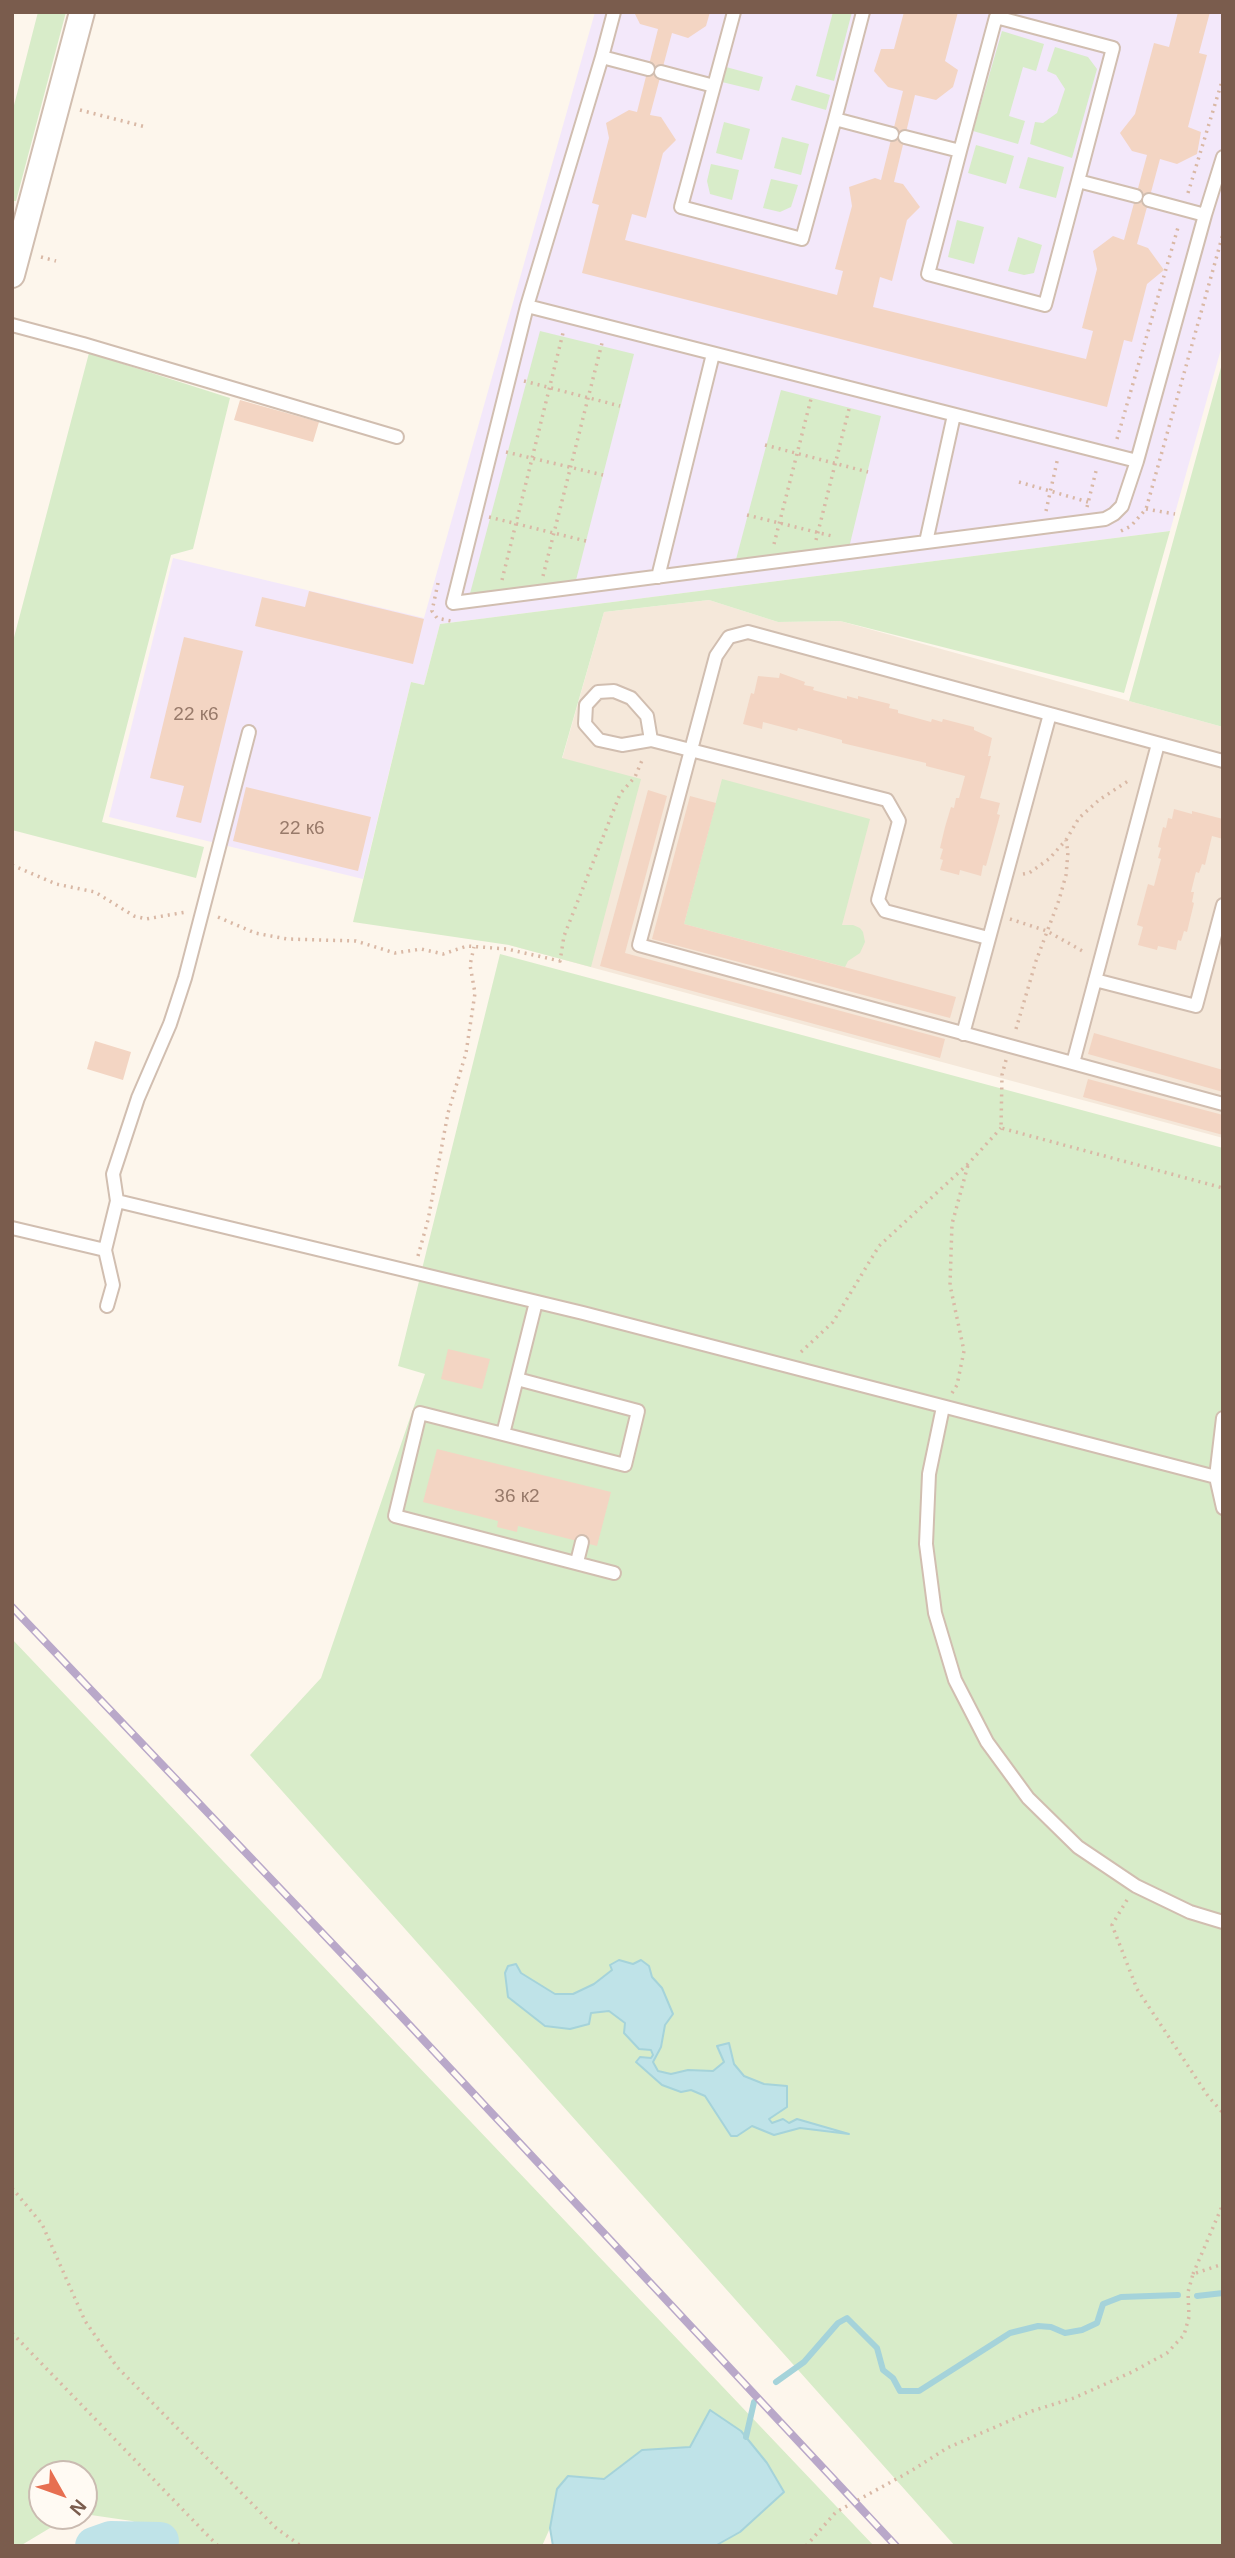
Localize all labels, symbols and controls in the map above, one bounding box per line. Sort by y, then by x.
house number: 22 к6 [173,704,219,726]
house number: 22 к6 [279,818,325,840]
house number: 36 к2 [494,1486,540,1508]
north arrow [28,2460,98,2530]
text: N [65,2496,90,2520]

